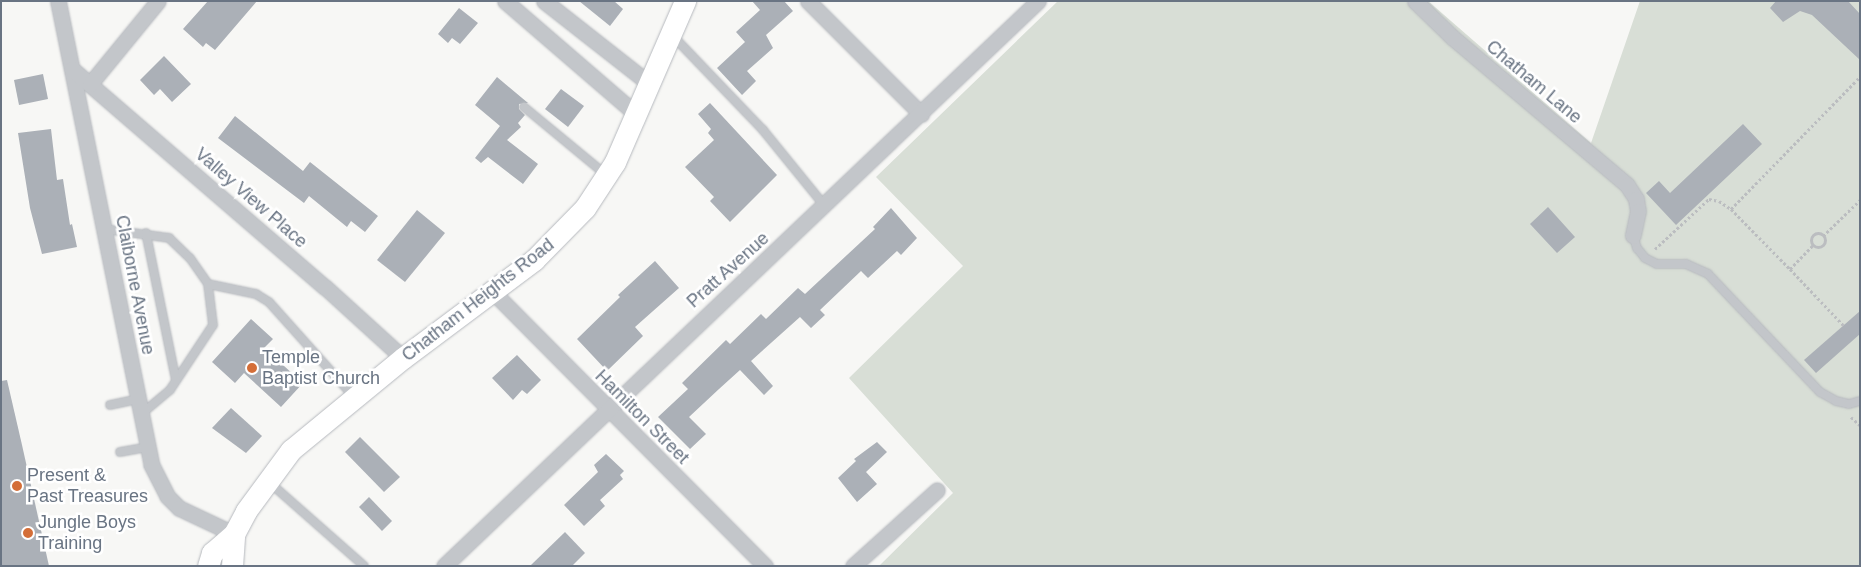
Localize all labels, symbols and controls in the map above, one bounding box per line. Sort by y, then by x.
street label: Chatham Lane [1482,36,1586,128]
street label: Valley View Place [191,143,311,253]
street label: Claiborne Avenue [111,213,159,357]
street label: Pratt Avenue [682,227,774,313]
street label: Chatham Heights Road [398,234,558,366]
place label: Temple Baptist Church [262,347,380,389]
marker: Temple Baptist Church [246,362,258,374]
street label: Hamilton Street [591,366,693,468]
place label: Present & Past Treasures [27,465,148,508]
marker: Present & Past Treasures [11,480,23,492]
place label: Jungle Boys Training [38,512,136,554]
marker: Jungle Boys Training [22,527,34,539]

